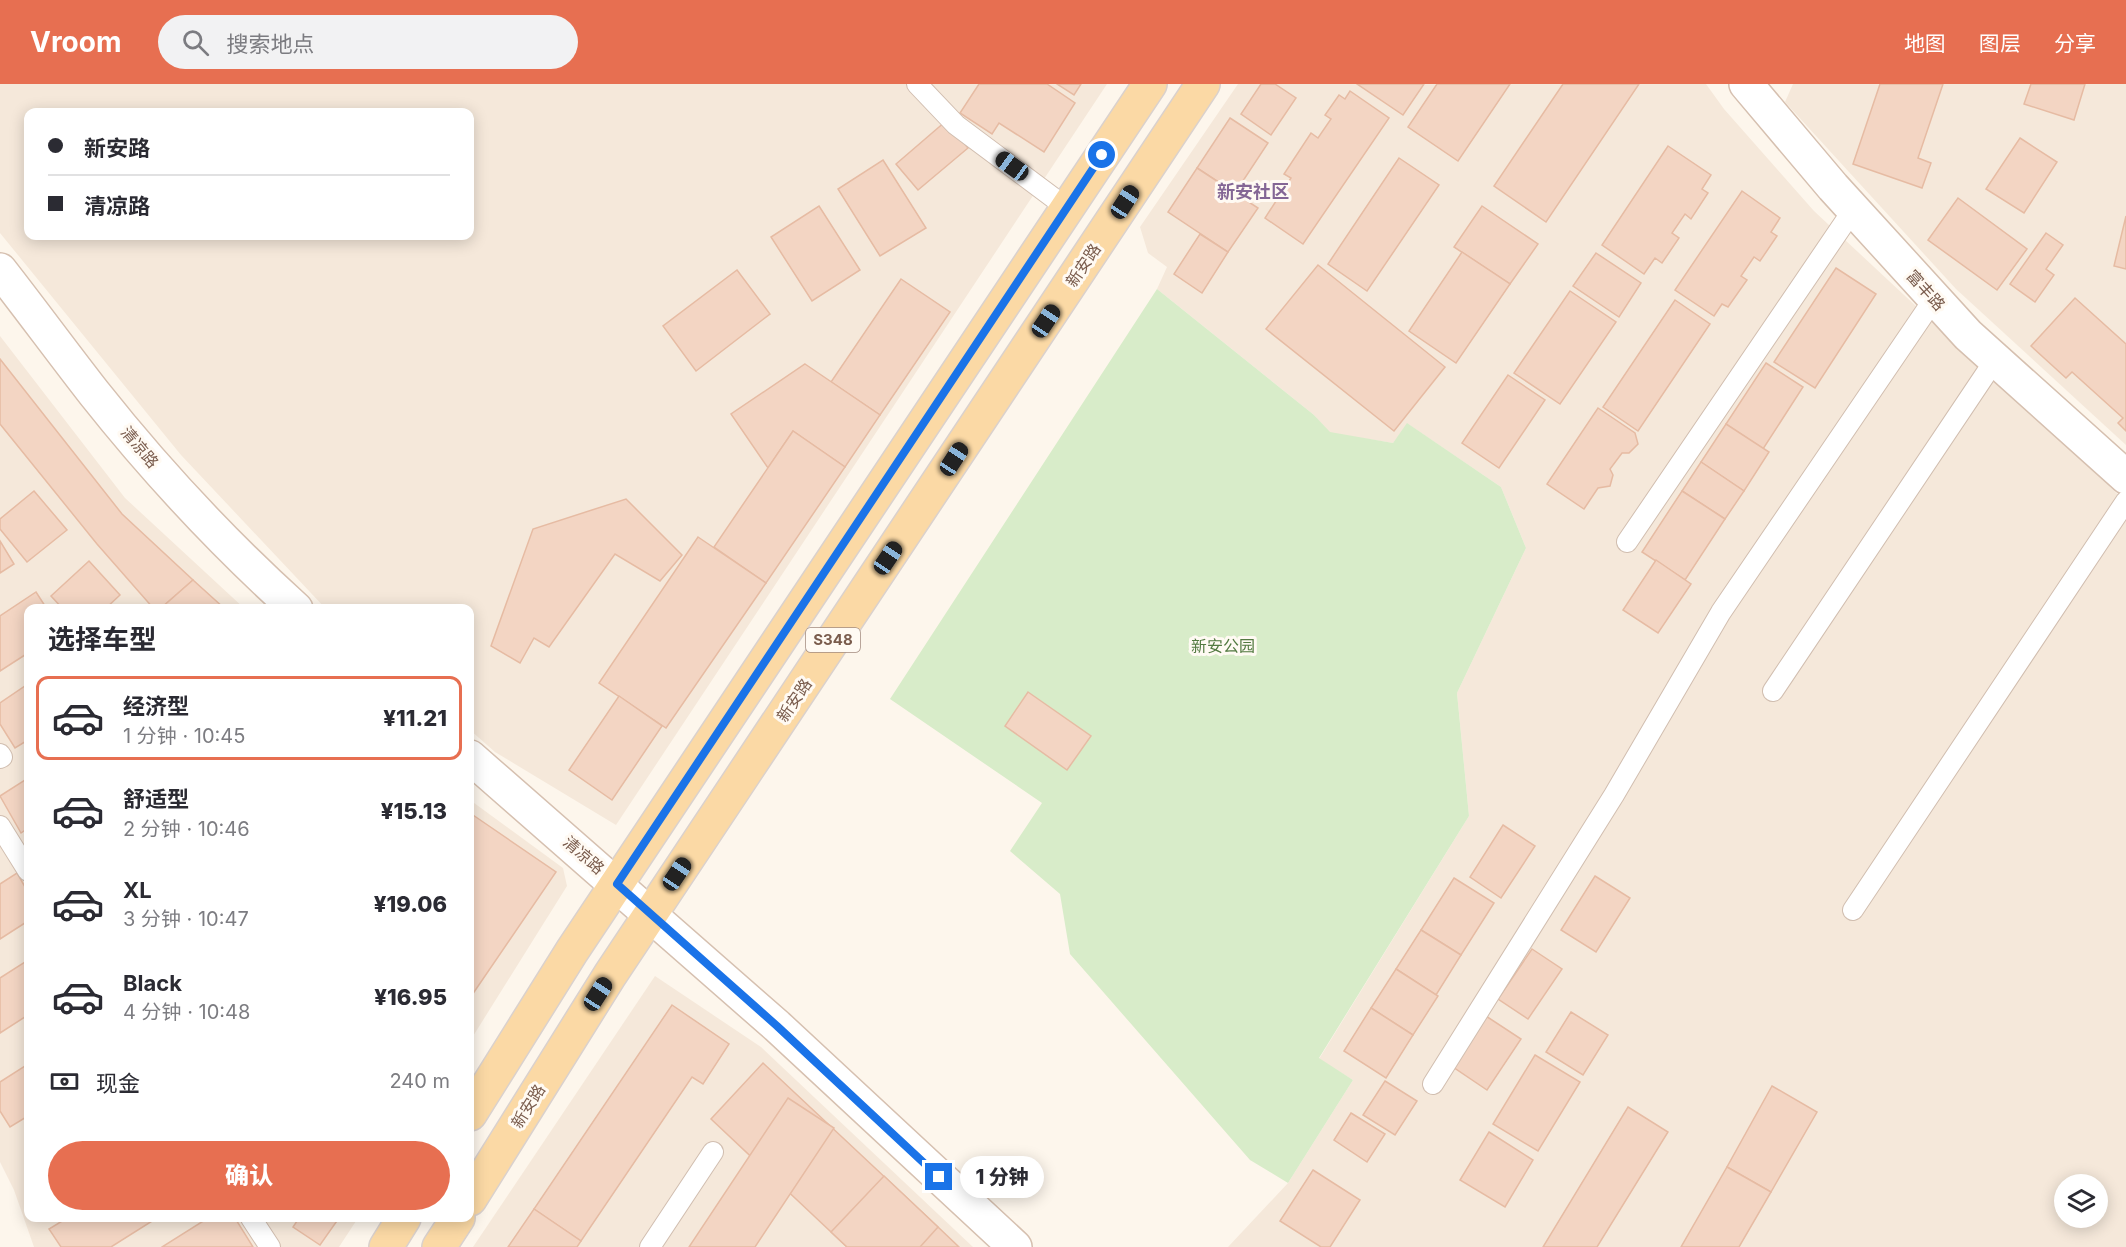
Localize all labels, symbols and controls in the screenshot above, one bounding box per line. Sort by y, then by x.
search box [158,15,578,69]
text: Vroom [30,25,122,59]
icon: search [179,26,212,59]
text: 搜索地点 [227,31,315,57]
text: 地图 [1904,31,1946,56]
text: 图层 [1979,31,2021,56]
text: 分享 [2054,31,2096,56]
text: 新安路 [84,135,150,161]
route start [1088,141,1115,168]
car [992,148,1032,184]
district label: 新安社区 [1217,181,1289,202]
car [1108,182,1142,222]
text: 清凉路 [84,193,150,219]
street label: 新安路 [1061,240,1105,290]
street label: 富丰路 [1903,265,1949,315]
car [1028,301,1064,341]
street label: 清凉路 [117,422,163,472]
car [937,439,971,479]
car [870,538,906,578]
text: 选择车型 [48,623,156,656]
road number: S348 [806,628,860,652]
park label: 新安公园 [1191,636,1255,656]
street label: 新安路 [772,675,816,725]
icon: car [51,691,105,745]
text: 经济型 [123,693,189,719]
text: ¥11.21 [383,705,447,731]
text: 1 分钟 · 10:45 [123,724,245,748]
icon: car [51,784,105,838]
text: 舒适型 [123,786,189,812]
text: ¥15.13 [381,798,447,824]
text: 2 分钟 · 10:46 [123,817,250,841]
street label: 清凉路 [559,832,609,878]
car [659,854,695,894]
icon: car [51,877,105,931]
text: XL [123,877,152,903]
text: ¥19.06 [374,891,447,917]
text: 3 分钟 · 10:47 [123,907,249,931]
icon: car [51,970,105,1024]
text: Black [123,970,182,996]
car [581,974,615,1014]
text: ¥16.95 [374,984,447,1010]
text: 4 分钟 · 10:48 [123,1000,250,1024]
icon: cash [48,1065,81,1098]
text: 240 m [389,1069,450,1093]
text: 现金 [96,1070,140,1096]
street label: 新安路 [507,1080,549,1132]
button: 确认 [48,1141,450,1210]
callout: 1 分钟 [960,1156,1044,1198]
route end [925,1163,952,1190]
text: 1 分钟 [975,1165,1029,1189]
map controls [2054,1174,2108,1228]
button: layers [2054,1174,2108,1228]

